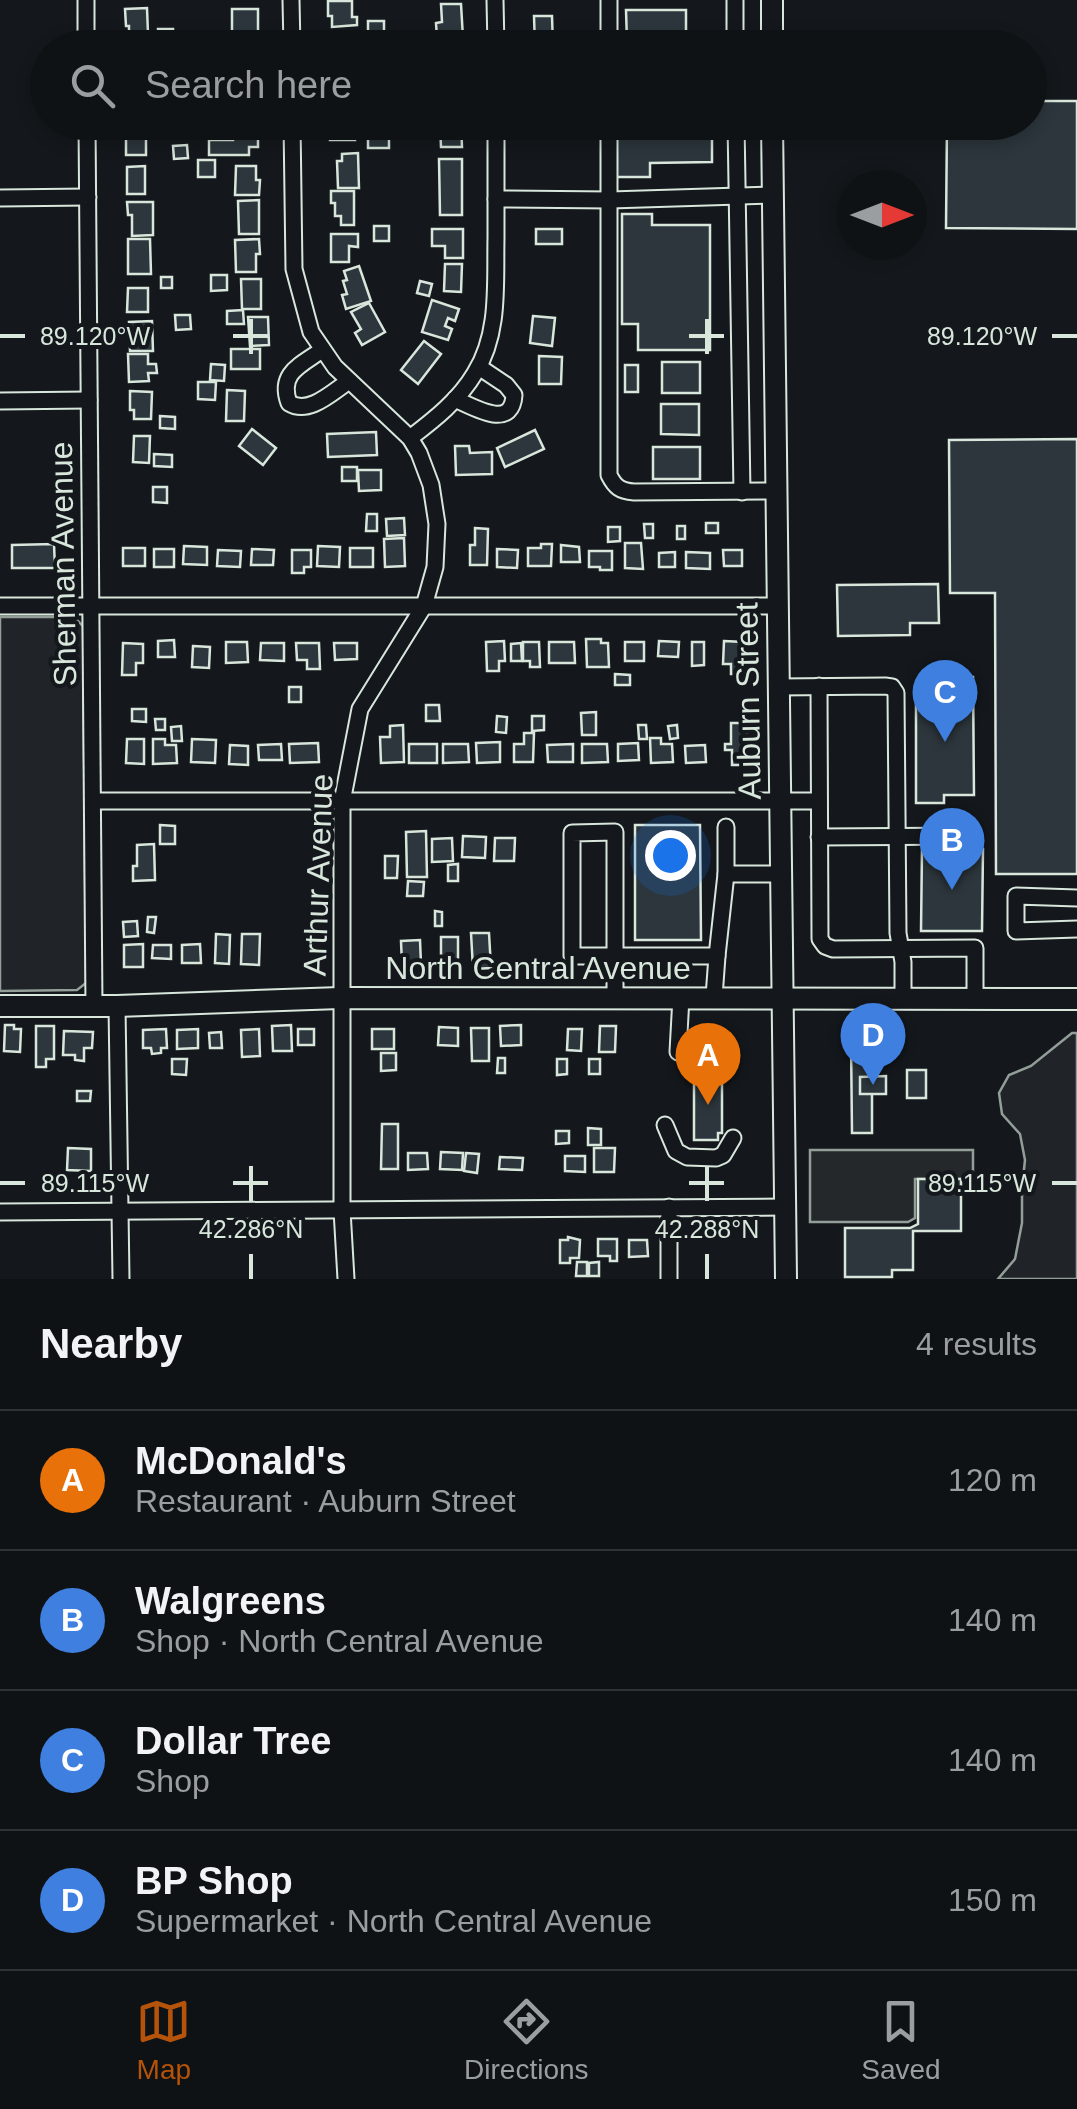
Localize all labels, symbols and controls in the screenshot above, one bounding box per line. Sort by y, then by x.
search box [30,30,1047,140]
icon: search [65,58,120,113]
text: Search here [145,64,352,106]
north arrow [837,170,927,260]
text: 89.120°W [40,322,150,350]
text: 89.120°W [927,322,1037,350]
street label: Sherman Avenue [43,441,83,687]
street label: Auburn Street [728,602,768,800]
pin: C [912,660,978,742]
street label: Arthur Avenue [296,773,340,977]
pin: B [920,808,984,890]
your location [645,830,696,881]
street label: North Central Avenue [385,950,691,986]
pin: D [840,1002,906,1085]
pin: A [676,1022,740,1105]
text: 89.115°W [41,1169,150,1197]
text: 89.115°W [928,1169,1037,1197]
text: 42.286°N [199,1215,303,1243]
text: 42.288°N [655,1215,759,1243]
text: Nearby [40,1320,182,1367]
text: 4 results [916,1326,1037,1362]
text: McDonald's [135,1440,347,1482]
text: A [61,1462,84,1498]
text: 120 m [948,1462,1037,1498]
text: Restaurant · Auburn Street [135,1483,516,1519]
text: Walgreens [135,1580,326,1622]
text: B [61,1602,84,1638]
text: 140 m [948,1602,1037,1638]
text: Shop · North Central Avenue [135,1623,544,1659]
text: Dollar Tree [135,1720,331,1762]
text: C [61,1742,84,1778]
text: 140 m [948,1742,1037,1778]
text: Shop [135,1763,210,1799]
text: BP Shop [135,1860,293,1902]
text: D [61,1882,84,1918]
text: 150 m [948,1882,1037,1918]
text: Supermarket · North Central Avenue [135,1903,652,1939]
tab: Map [136,1994,191,2086]
tab: Directions [464,1994,589,2086]
tab: Saved [861,1994,941,2086]

